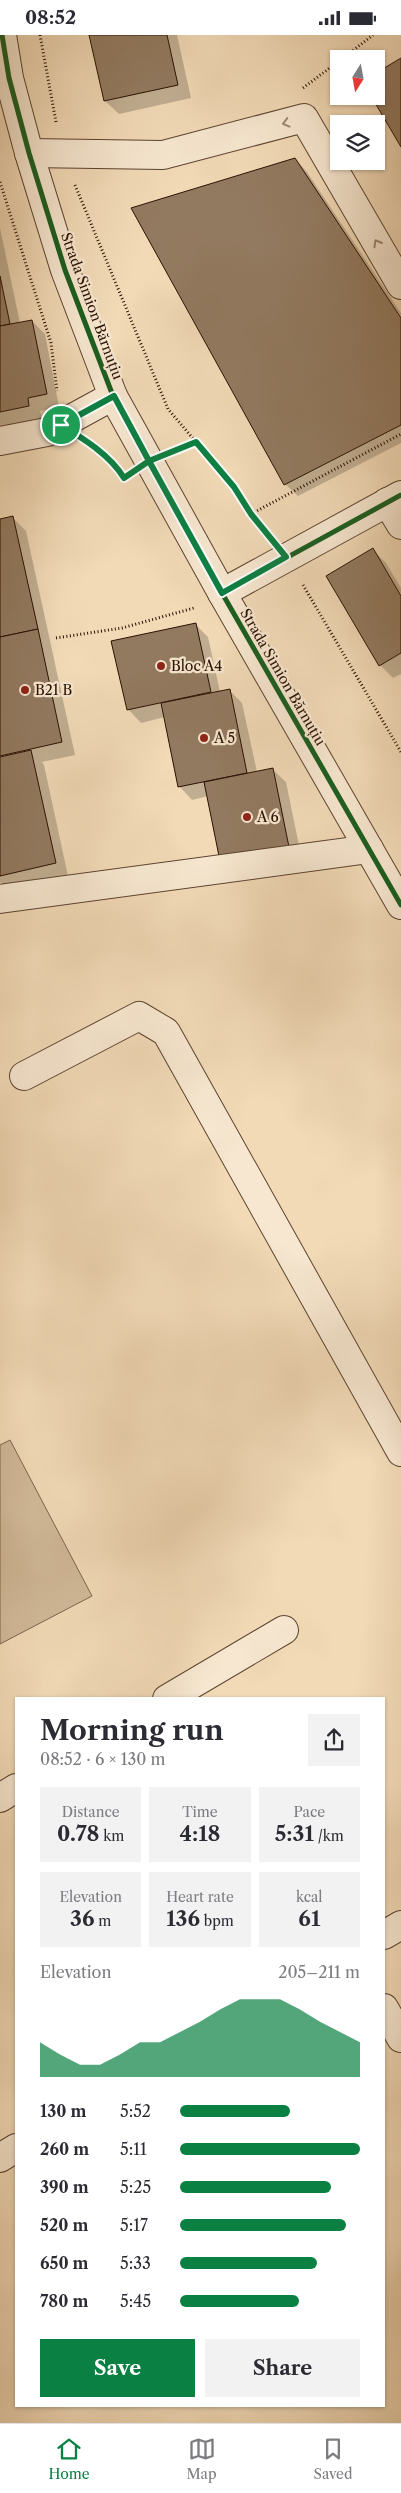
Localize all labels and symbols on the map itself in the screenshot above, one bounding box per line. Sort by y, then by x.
north arrow [330,50,385,105]
one-way arrow [282,117,291,128]
street label: Strada Simion Bărnuțiu [57,230,127,382]
one-way arrow [373,239,383,248]
pin [40,404,82,446]
street label: Strada Simion Bărnuțiu [236,605,330,749]
place label: Bloc A4 [171,657,222,675]
marker: Bloc A4 [155,660,167,672]
place label: B21 B [35,681,72,699]
marker: B21 B [19,684,31,696]
place label: A 5 [213,729,235,747]
marker: A 5 [198,732,210,744]
place label: A 6 [256,808,279,826]
marker: A 6 [241,811,253,823]

